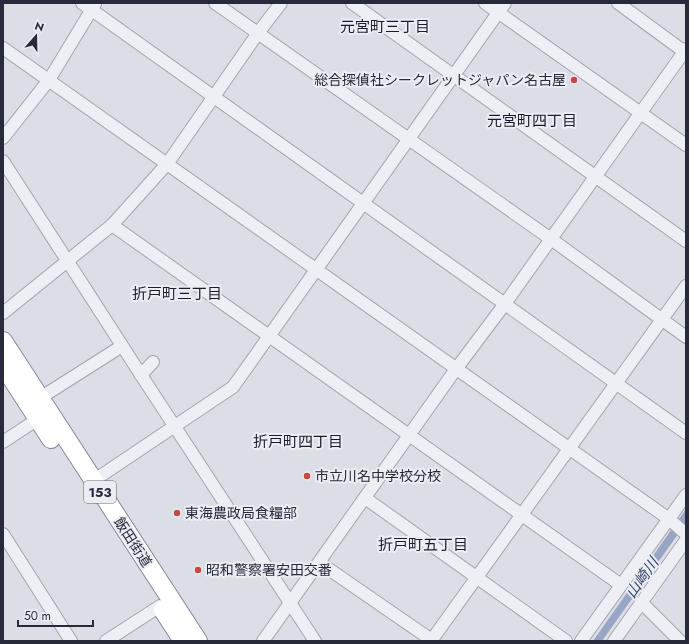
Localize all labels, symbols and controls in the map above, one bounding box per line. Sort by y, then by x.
north arrow [16,16,56,56]
district label: 元宮町三丁目 [340,16,430,38]
text: N [33,18,46,36]
place label: 総合探偵社シークレットジャパン名古屋 [314,70,566,90]
marker: 総合探偵社シークレットジャパン名古屋 [569,75,579,85]
district label: 元宮町四丁目 [487,110,577,132]
district label: 折戸町三丁目 [132,283,222,305]
district label: 折戸町四丁目 [253,431,343,453]
place label: 市立川名中学校分校 [315,466,441,486]
marker: 市立川名中学校分校 [302,471,312,481]
road number: 153 [84,481,116,503]
place label: 東海農政局食糧部 [185,503,297,523]
marker: 東海農政局食糧部 [172,508,182,518]
street label: 飯田街道 [109,513,157,571]
district label: 折戸町五丁目 [378,534,468,556]
water label: 山崎川 [620,552,665,603]
place label: 昭和警察署安田交番 [206,560,332,580]
marker: 昭和警察署安田交番 [193,565,203,575]
scale bar [18,602,93,628]
text: 50 m [24,607,51,625]

